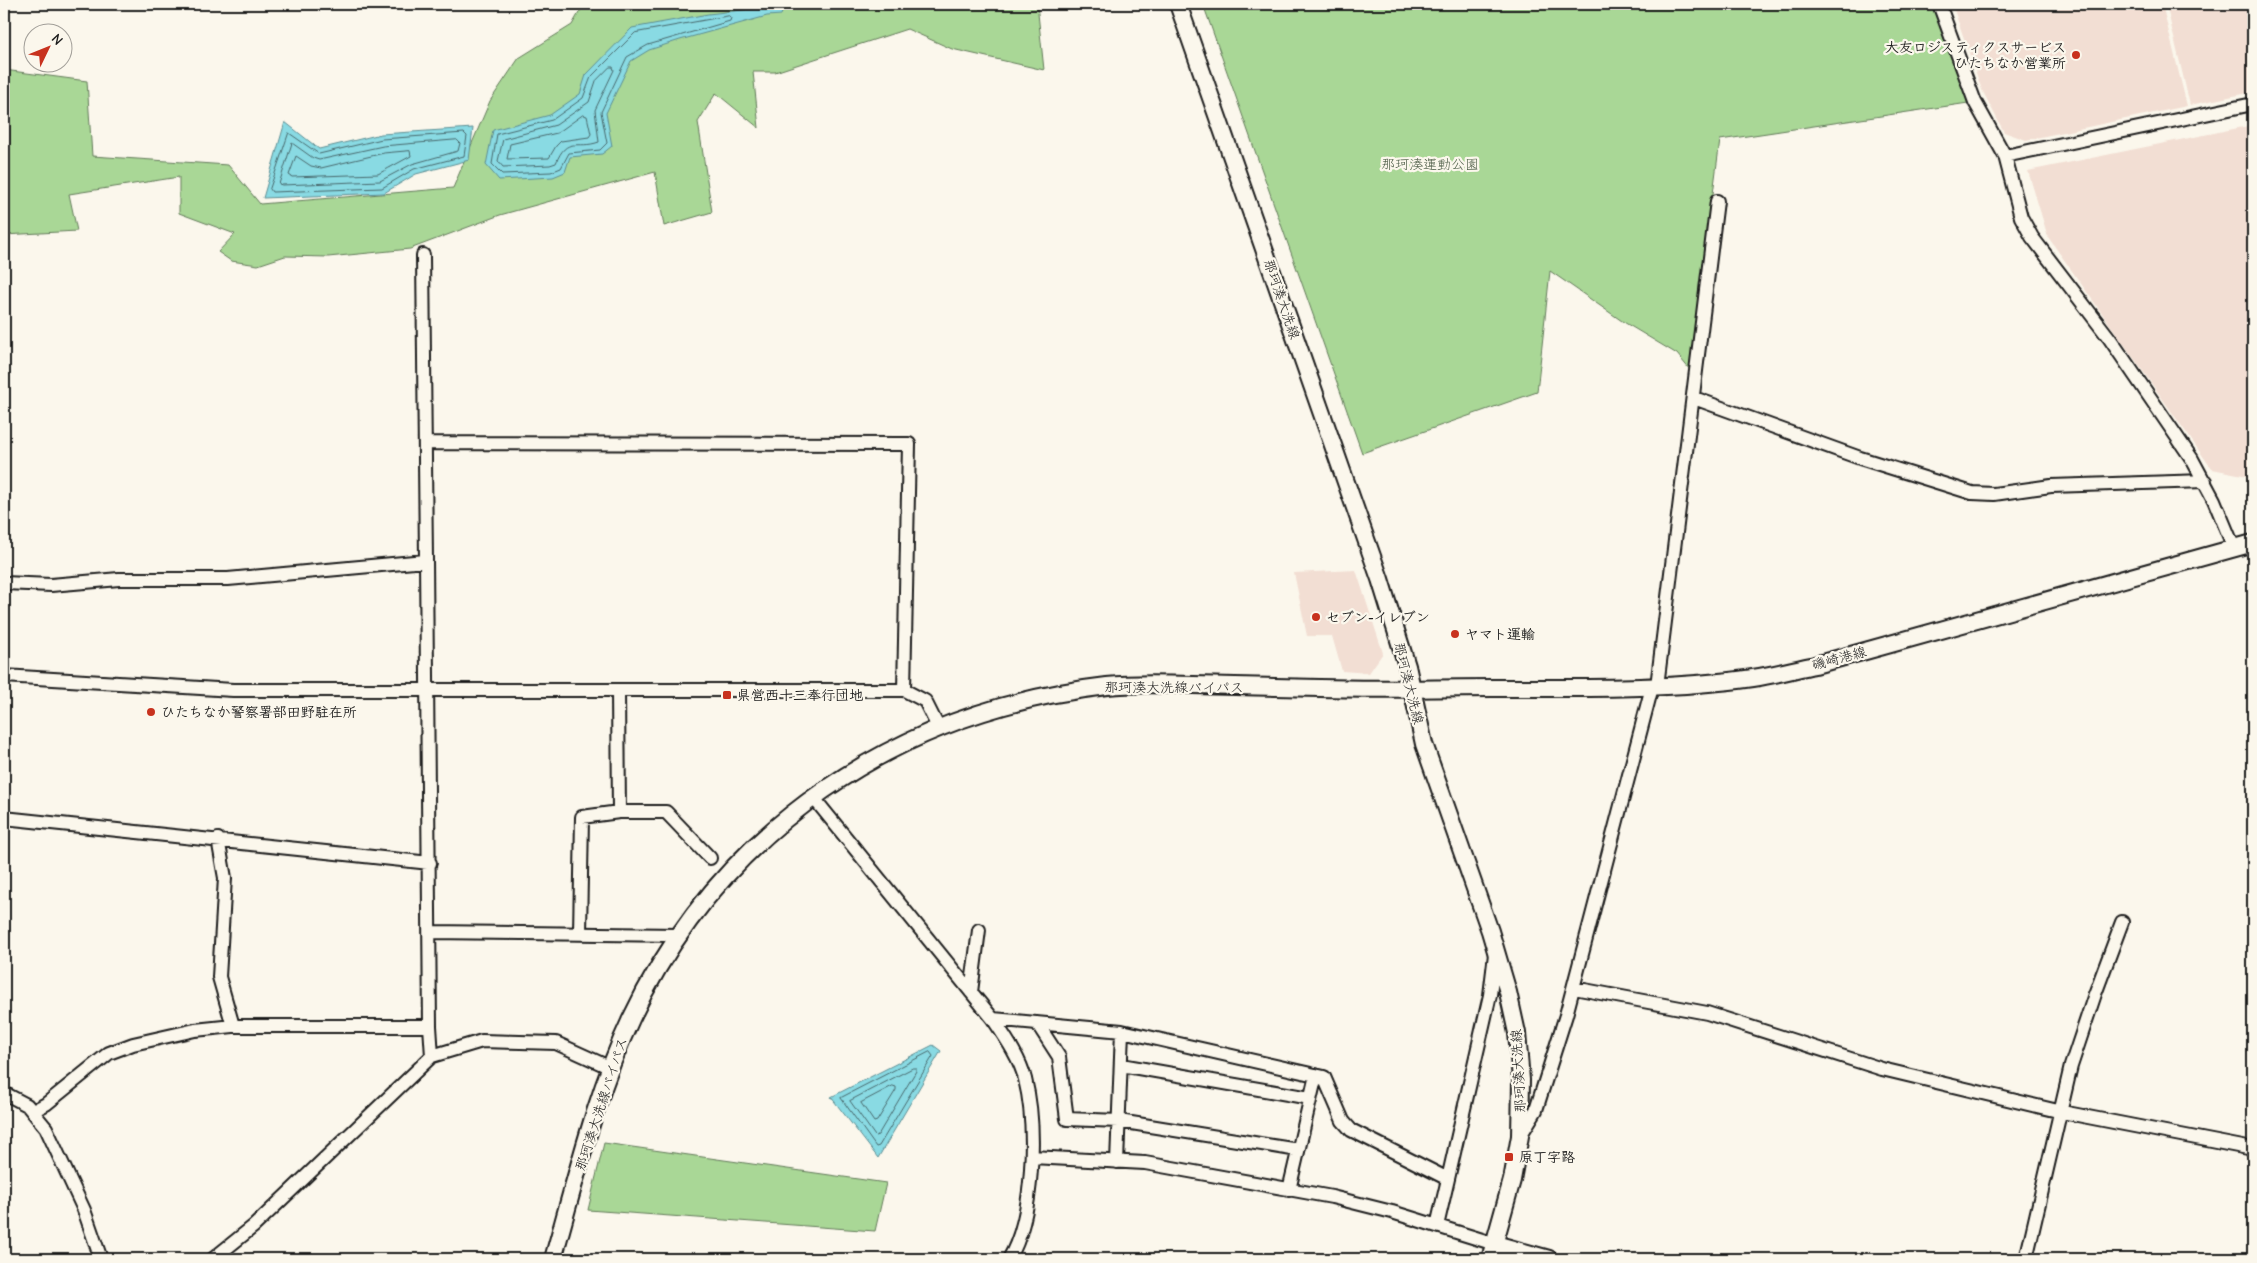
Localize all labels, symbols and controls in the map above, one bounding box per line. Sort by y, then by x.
north arrow [22,22,72,72]
text: N [48,30,66,49]
place label: 大友ロジスティクスサービス ひたちなか営業所 [1885,39,2066,72]
marker: 大友ロジスティクスサービス ひたちなか営業所 [2070,49,2082,61]
park label: 那珂湊運動公園 [1381,156,1479,173]
street label: 那珂湊大洗線 [1260,257,1303,342]
place label: セブン-イレブン [1326,609,1430,626]
marker: セブン-イレブン [1310,611,1322,623]
place label: ヤマト運輸 [1465,626,1535,643]
marker: ヤマト運輸 [1449,628,1461,640]
street label: 那珂湊大洗線 [1390,640,1427,726]
street label: 磯崎港線 [1810,643,1868,674]
street label: 那珂湊大洗線バイパス [1104,679,1244,696]
place label: 県営西十三奉行団地 [737,687,863,704]
marker: 県営西十三奉行団地 [721,689,733,701]
place label: ひたちなか警察署部田野駐在所 [161,704,357,721]
marker: ひたちなか警察署部田野駐在所 [145,706,157,718]
street label: 那珂湊大洗線 [1508,1029,1529,1113]
street label: 那珂湊大洗線バイパス [572,1035,631,1173]
place label: 原丁字路 [1519,1149,1575,1166]
marker: 原丁字路 [1503,1151,1515,1163]

